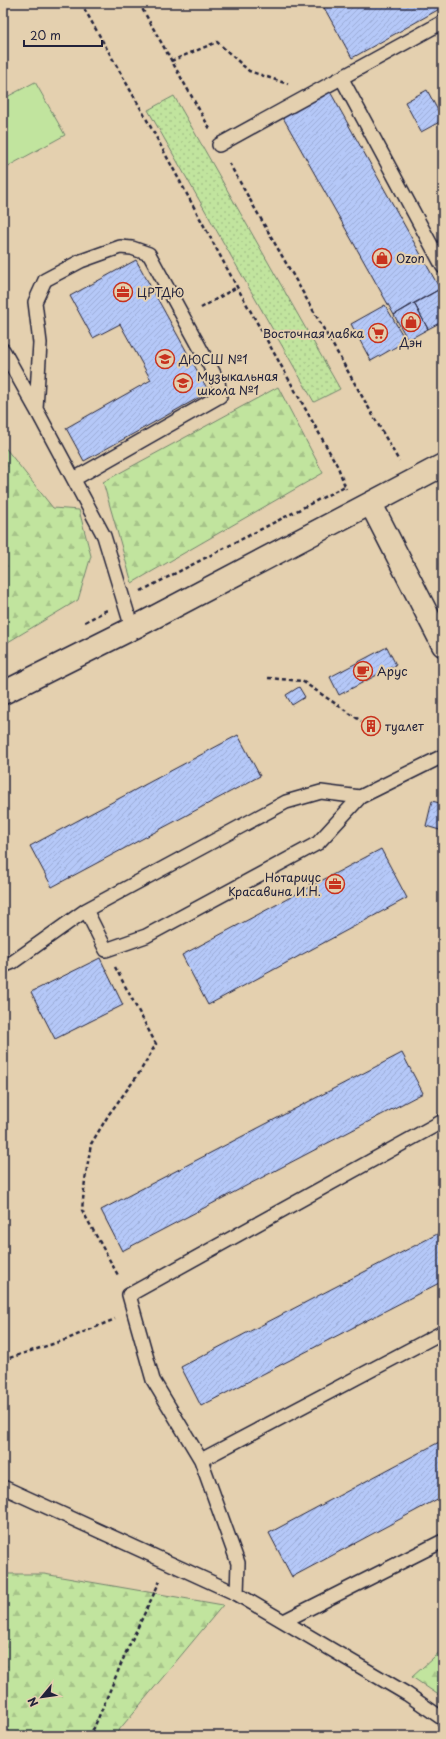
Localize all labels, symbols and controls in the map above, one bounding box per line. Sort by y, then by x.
scale bar [24,22,102,48]
text: 20 m [30,26,61,44]
shop icon: Ozon [371,247,393,269]
place label: Ozon [396,249,425,267]
office icon: ЦРТДЮ [112,281,134,303]
place label: ЦРТДЮ [137,283,184,301]
shop icon: Дэн [400,311,422,333]
supermarket icon: Восточная лавка [367,322,389,344]
place label: Восточная лавка [263,324,365,342]
place label: Дэн [399,333,422,351]
school or university icon: ДЮСШ №1 [154,348,176,370]
place label: ДЮСШ №1 [178,350,248,368]
place label: Музыкальная школа №1 [197,367,278,399]
school or university icon: Музыкальная школа №1 [172,372,194,394]
cafe icon: Арус [352,660,374,682]
place label: Арус [377,662,408,680]
building icon: туалет [360,715,382,737]
place label: туалет [385,717,424,735]
place label: Нотариус Красавина И.Н. [228,868,321,900]
office icon: Нотариус Красавина И.Н. [324,873,346,895]
north arrow [22,1677,62,1717]
text: N [23,1694,42,1710]

